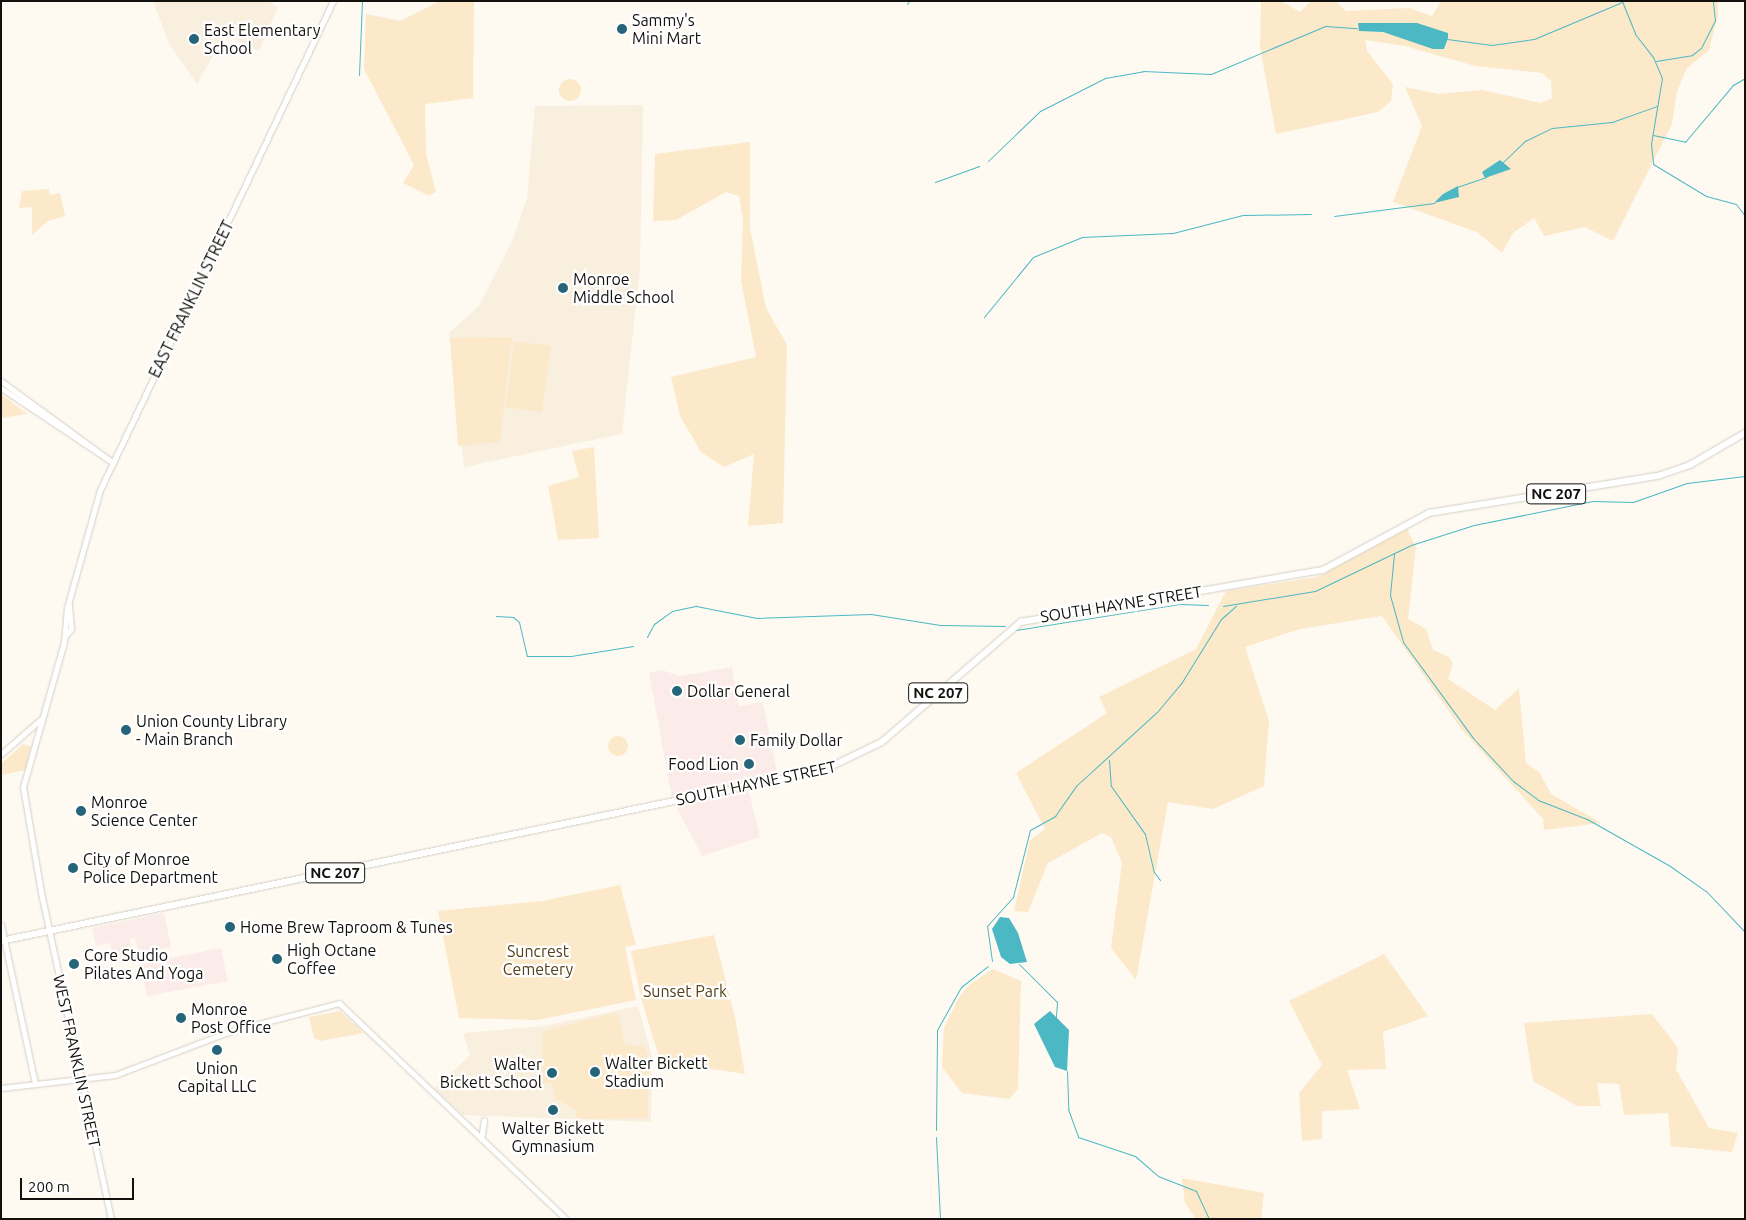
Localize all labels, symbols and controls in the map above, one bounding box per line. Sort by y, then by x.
place label: Sammy's Mini Mart [632,10,701,48]
place label: East Elementary School [204,20,320,58]
marker: Sammy's Mini Mart [616,23,628,35]
marker: East Elementary School [188,33,200,45]
street label: EAST FRANKLIN STREET [145,217,237,381]
place label: Monroe Middle School [573,269,674,307]
marker: Monroe Middle School [557,282,569,294]
road number: NC 207 [1526,482,1586,506]
street label: SOUTH HAYNE STREET [1039,582,1203,626]
road number: NC 207 [908,680,968,706]
place label: Dollar General [687,681,790,701]
marker: Dollar General [671,685,683,697]
place label: Union County Library - Main Branch [136,711,287,749]
marker: Union County Library - Main Branch [120,724,132,736]
place label: Family Dollar [750,730,843,750]
marker: Family Dollar [734,734,746,746]
place label: Food Lion [668,754,739,774]
street label: SOUTH HAYNE STREET [674,757,838,809]
marker: Food Lion [743,758,755,770]
place label: Monroe Science Center [91,792,197,830]
marker: Monroe Science Center [75,805,87,817]
place label: City of Monroe Police Department [83,849,218,887]
road number: NC 207 [305,860,365,886]
marker: City of Monroe Police Department [67,862,79,874]
place label: Home Brew Taproom & Tunes [240,917,453,937]
marker: Home Brew Taproom & Tunes [224,921,236,933]
place label: High Octane Coffee [287,940,376,978]
park label: Suncrest Cemetery [503,941,573,979]
place label: Core Studio Pilates And Yoga [84,945,204,983]
marker: High Octane Coffee [271,953,283,965]
marker: Core Studio Pilates And Yoga [68,958,80,970]
street label: WEST FRANKLIN STREET [49,973,105,1149]
park label: Sunset Park [643,981,727,1001]
place label: Monroe Post Office [191,999,271,1037]
marker: Monroe Post Office [175,1012,187,1024]
marker: Union Capital LLC [211,1044,223,1056]
place label: Walter Bickett Stadium [605,1053,707,1091]
place label: Walter Bickett School [440,1054,542,1092]
place label: Union Capital LLC [177,1058,257,1096]
marker: Walter Bickett Stadium [589,1066,601,1078]
marker: Walter Bickett School [546,1067,558,1079]
marker: Walter Bickett Gymnasium [547,1104,559,1116]
place label: Walter Bickett Gymnasium [502,1118,604,1156]
scale bar [22,1168,136,1200]
text: 200 m [28,1178,70,1195]

